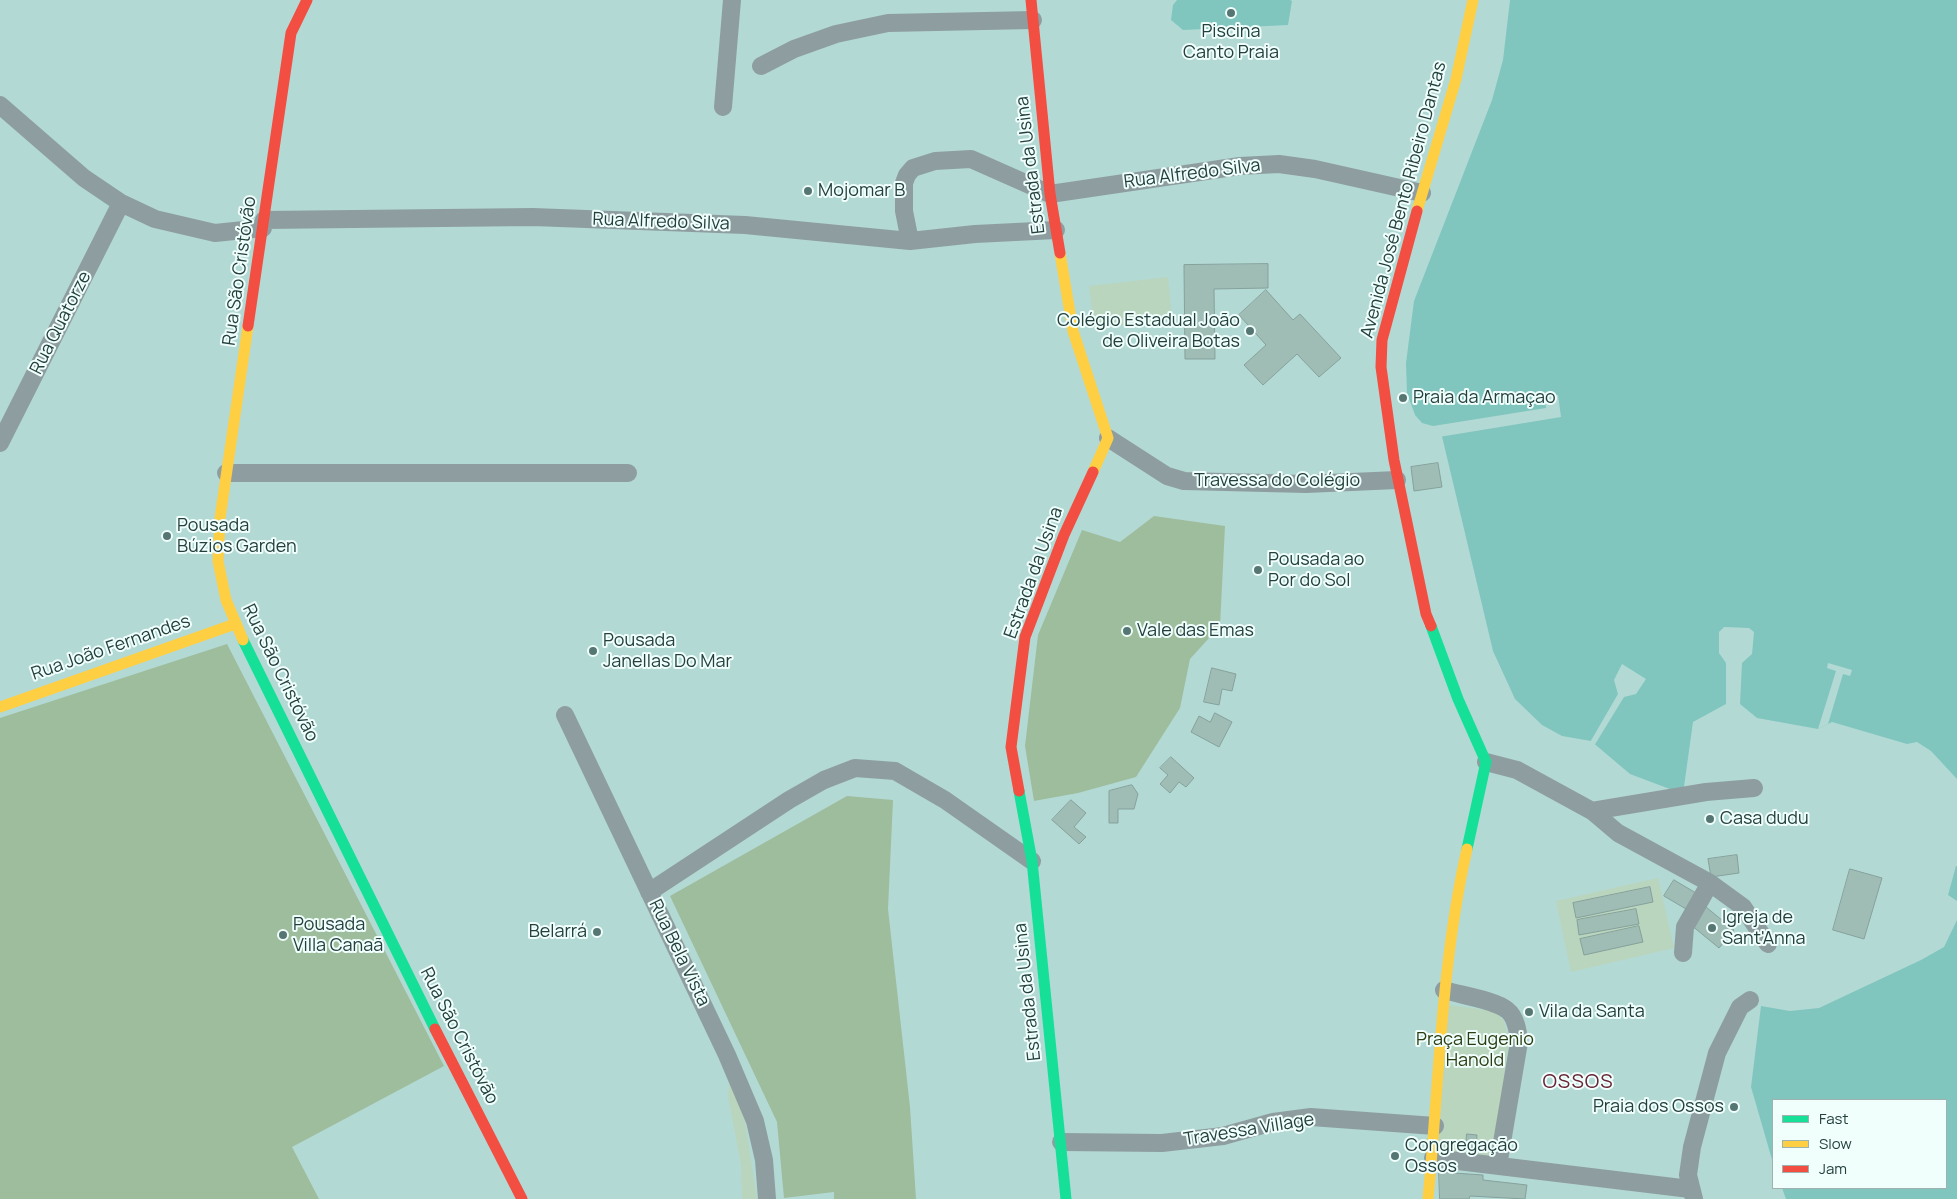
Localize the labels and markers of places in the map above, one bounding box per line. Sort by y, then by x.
marker: Piscina Canto Praia [1225,7,1237,19]
place label: Piscina Canto Praia [1183,21,1279,64]
place label: Mojomar B [818,180,905,202]
marker: Mojomar B [802,185,814,197]
place label: Colégio Estadual João de Oliveira Botas [1057,310,1240,352]
marker: Colégio Estadual João de Oliveira Botas [1244,325,1256,337]
place label: Praia da Armaçao [1413,387,1556,409]
marker: Praia da Armaçao [1397,392,1409,404]
place label: Pousada Búzios Garden [177,515,297,558]
marker: Pousada Búzios Garden [161,530,173,542]
place label: Pousada ao Por do Sol [1268,549,1365,592]
marker: Pousada ao Por do Sol [1252,564,1264,576]
place label: Vale das Emas [1137,620,1254,642]
marker: Vale das Emas [1121,625,1133,637]
place label: Pousada Janellas Do Mar [603,630,732,672]
marker: Pousada Janellas Do Mar [587,645,599,657]
place label: Casa dudu [1720,808,1809,830]
marker: Casa dudu [1704,813,1716,825]
place label: Igreja de Sant'Anna [1722,907,1805,950]
place label: Pousada Villa Canaã [293,914,383,956]
place label: Belarrá [529,921,587,943]
marker: Igreja de Sant'Anna [1706,922,1718,934]
marker: Belarrá [591,926,603,938]
marker: Pousada Villa Canaã [277,929,289,941]
place label: Vila da Santa [1539,1001,1645,1023]
marker: Vila da Santa [1523,1006,1535,1018]
place label: Praia dos Ossos [1593,1096,1724,1118]
marker: Praia dos Ossos [1728,1101,1740,1113]
place label: Congregação Ossos [1405,1135,1518,1178]
marker: Congregação Ossos [1389,1150,1401,1162]

